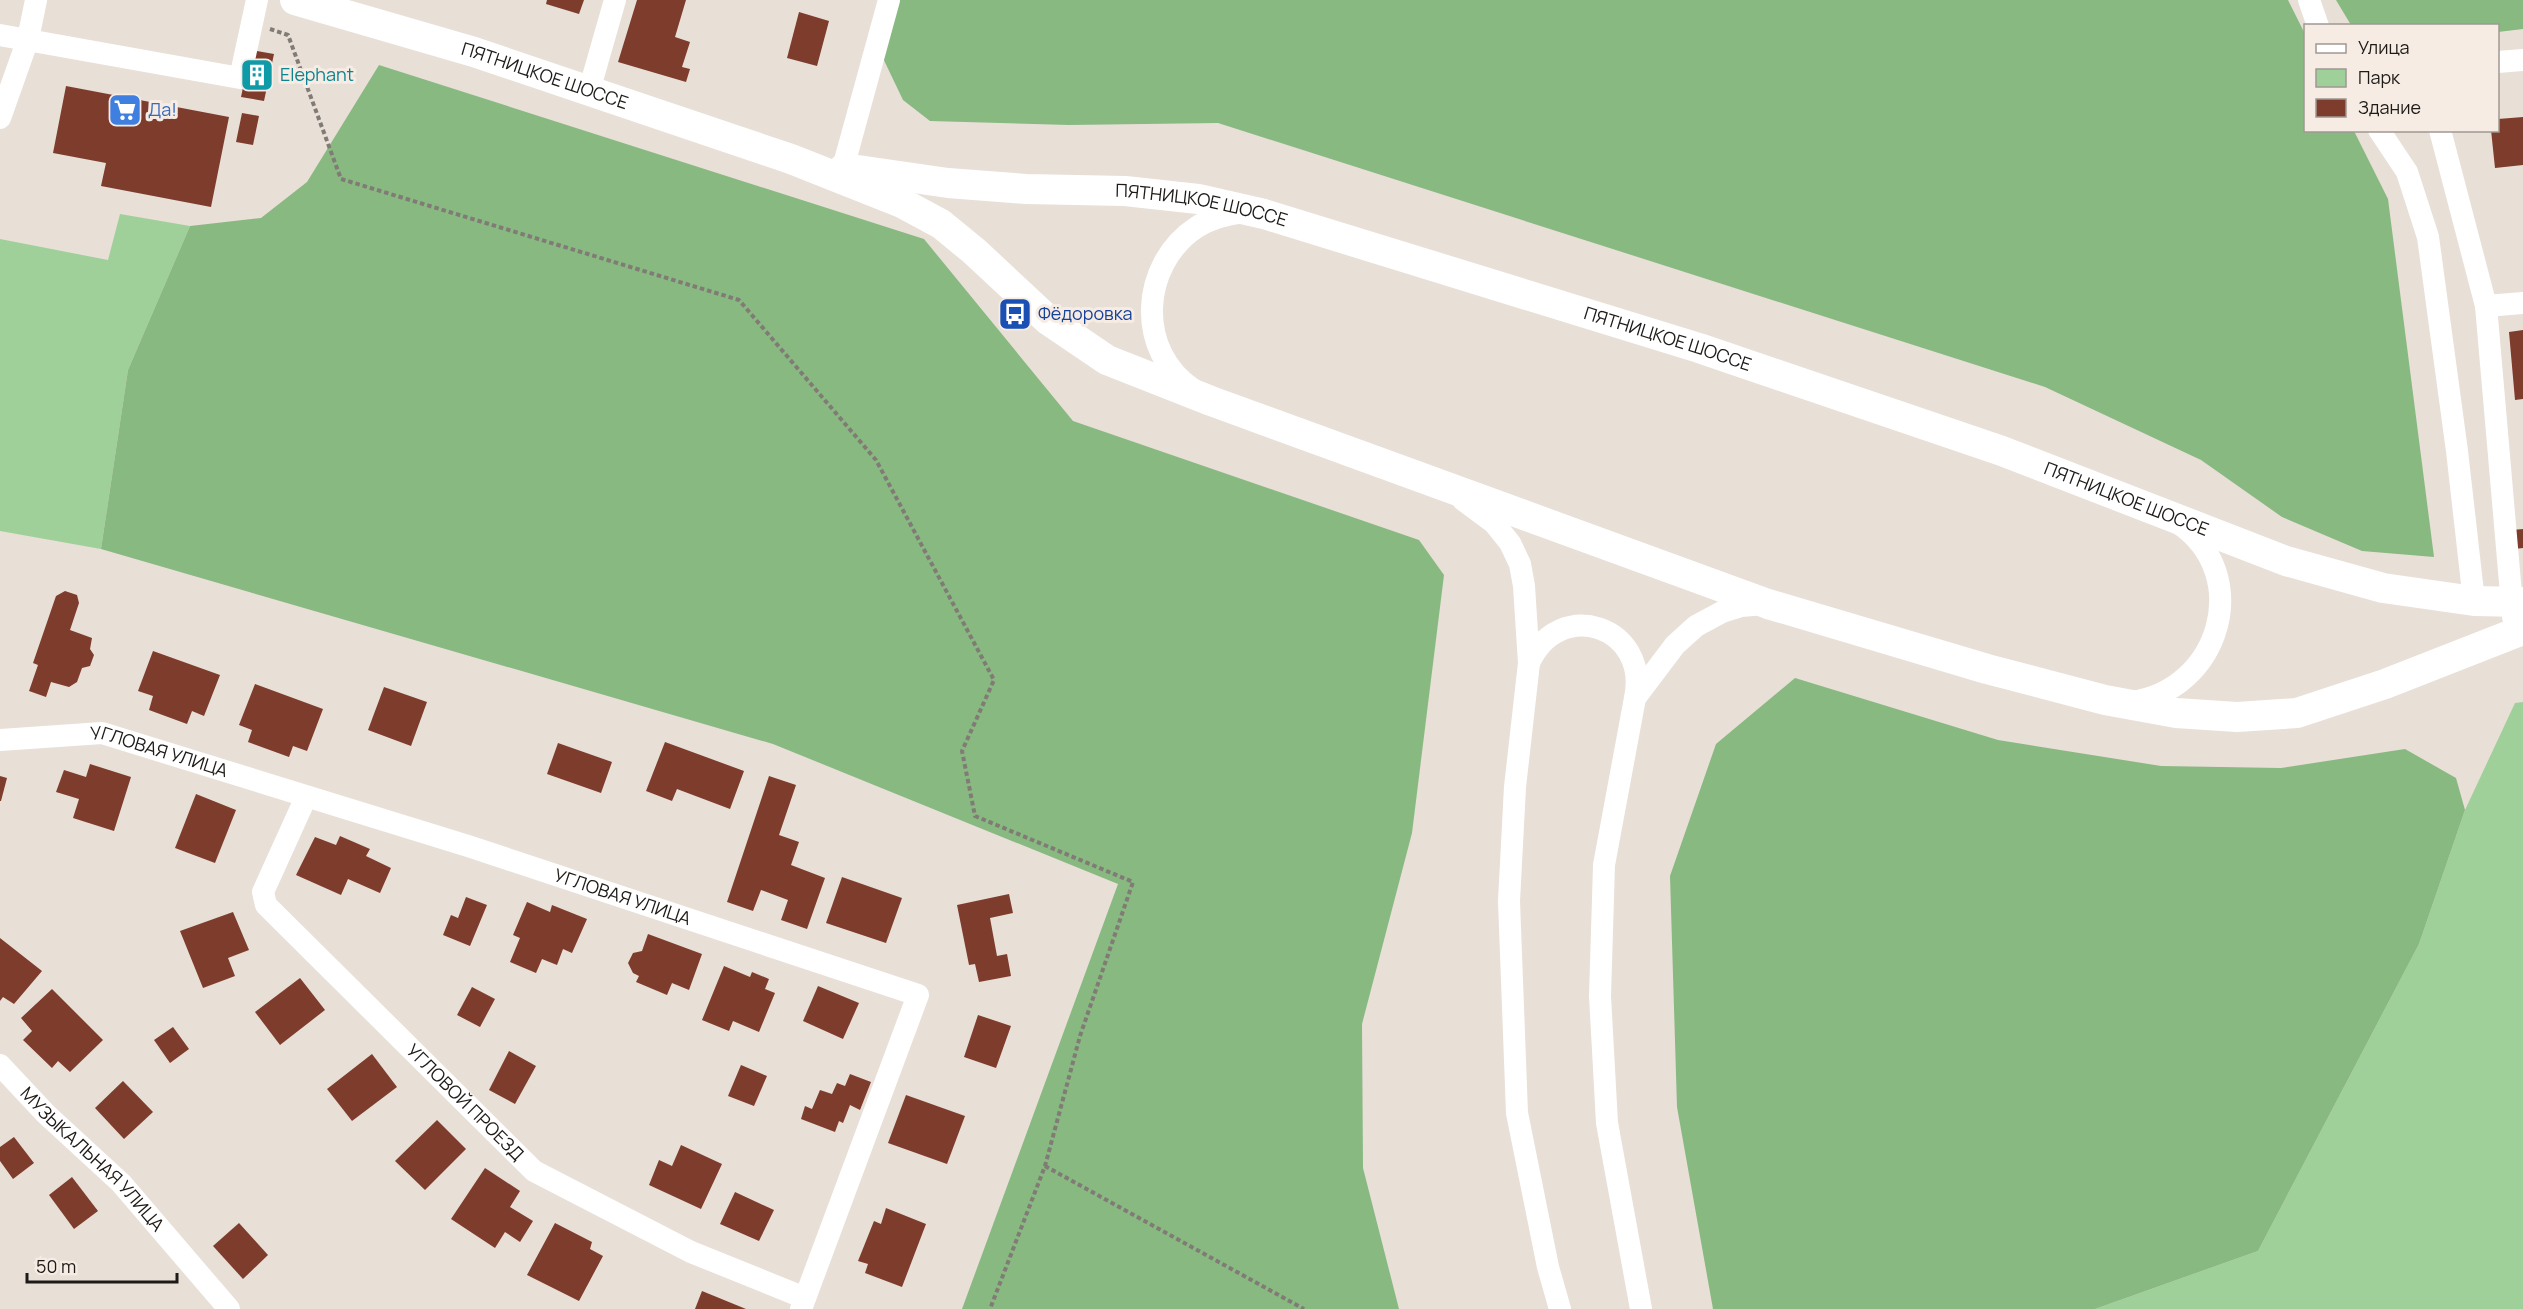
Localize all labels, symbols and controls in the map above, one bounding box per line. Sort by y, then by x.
legend [2304,24,2499,132]
text: Улица [2358,35,2410,59]
street label: ПЯТНИЦКОЕ ШОССЕ [459,36,632,114]
building icon: Elephant [239,57,275,93]
place label: Elephant [280,62,354,86]
text: Парк [2358,65,2401,89]
supermarket icon: Да! [107,92,143,128]
text: Здание [2358,95,2421,119]
place label: Да! [148,97,177,121]
street label: ПЯТНИЦКОЕ ШОССЕ [1115,178,1291,232]
bus stop icon: Фёдоровка [997,296,1033,332]
street label: ПЯТНИЦКОЕ ШОССЕ [1581,300,1755,376]
place label: Фёдоровка [1038,301,1133,325]
street label: ПЯТНИЦКОЕ ШОССЕ [2041,456,2212,541]
street label: УГЛОВАЯ УЛИЦА [90,720,232,782]
street label: УГЛОВАЯ УЛИЦА [551,862,695,930]
street label: УГЛОВОЙ ПРОЕЗД [402,1038,530,1165]
street label: МУЗЫКАЛЬНАЯ УЛИЦА [16,1081,171,1236]
scale bar [27,1246,177,1284]
text: 50 m [36,1254,76,1278]

